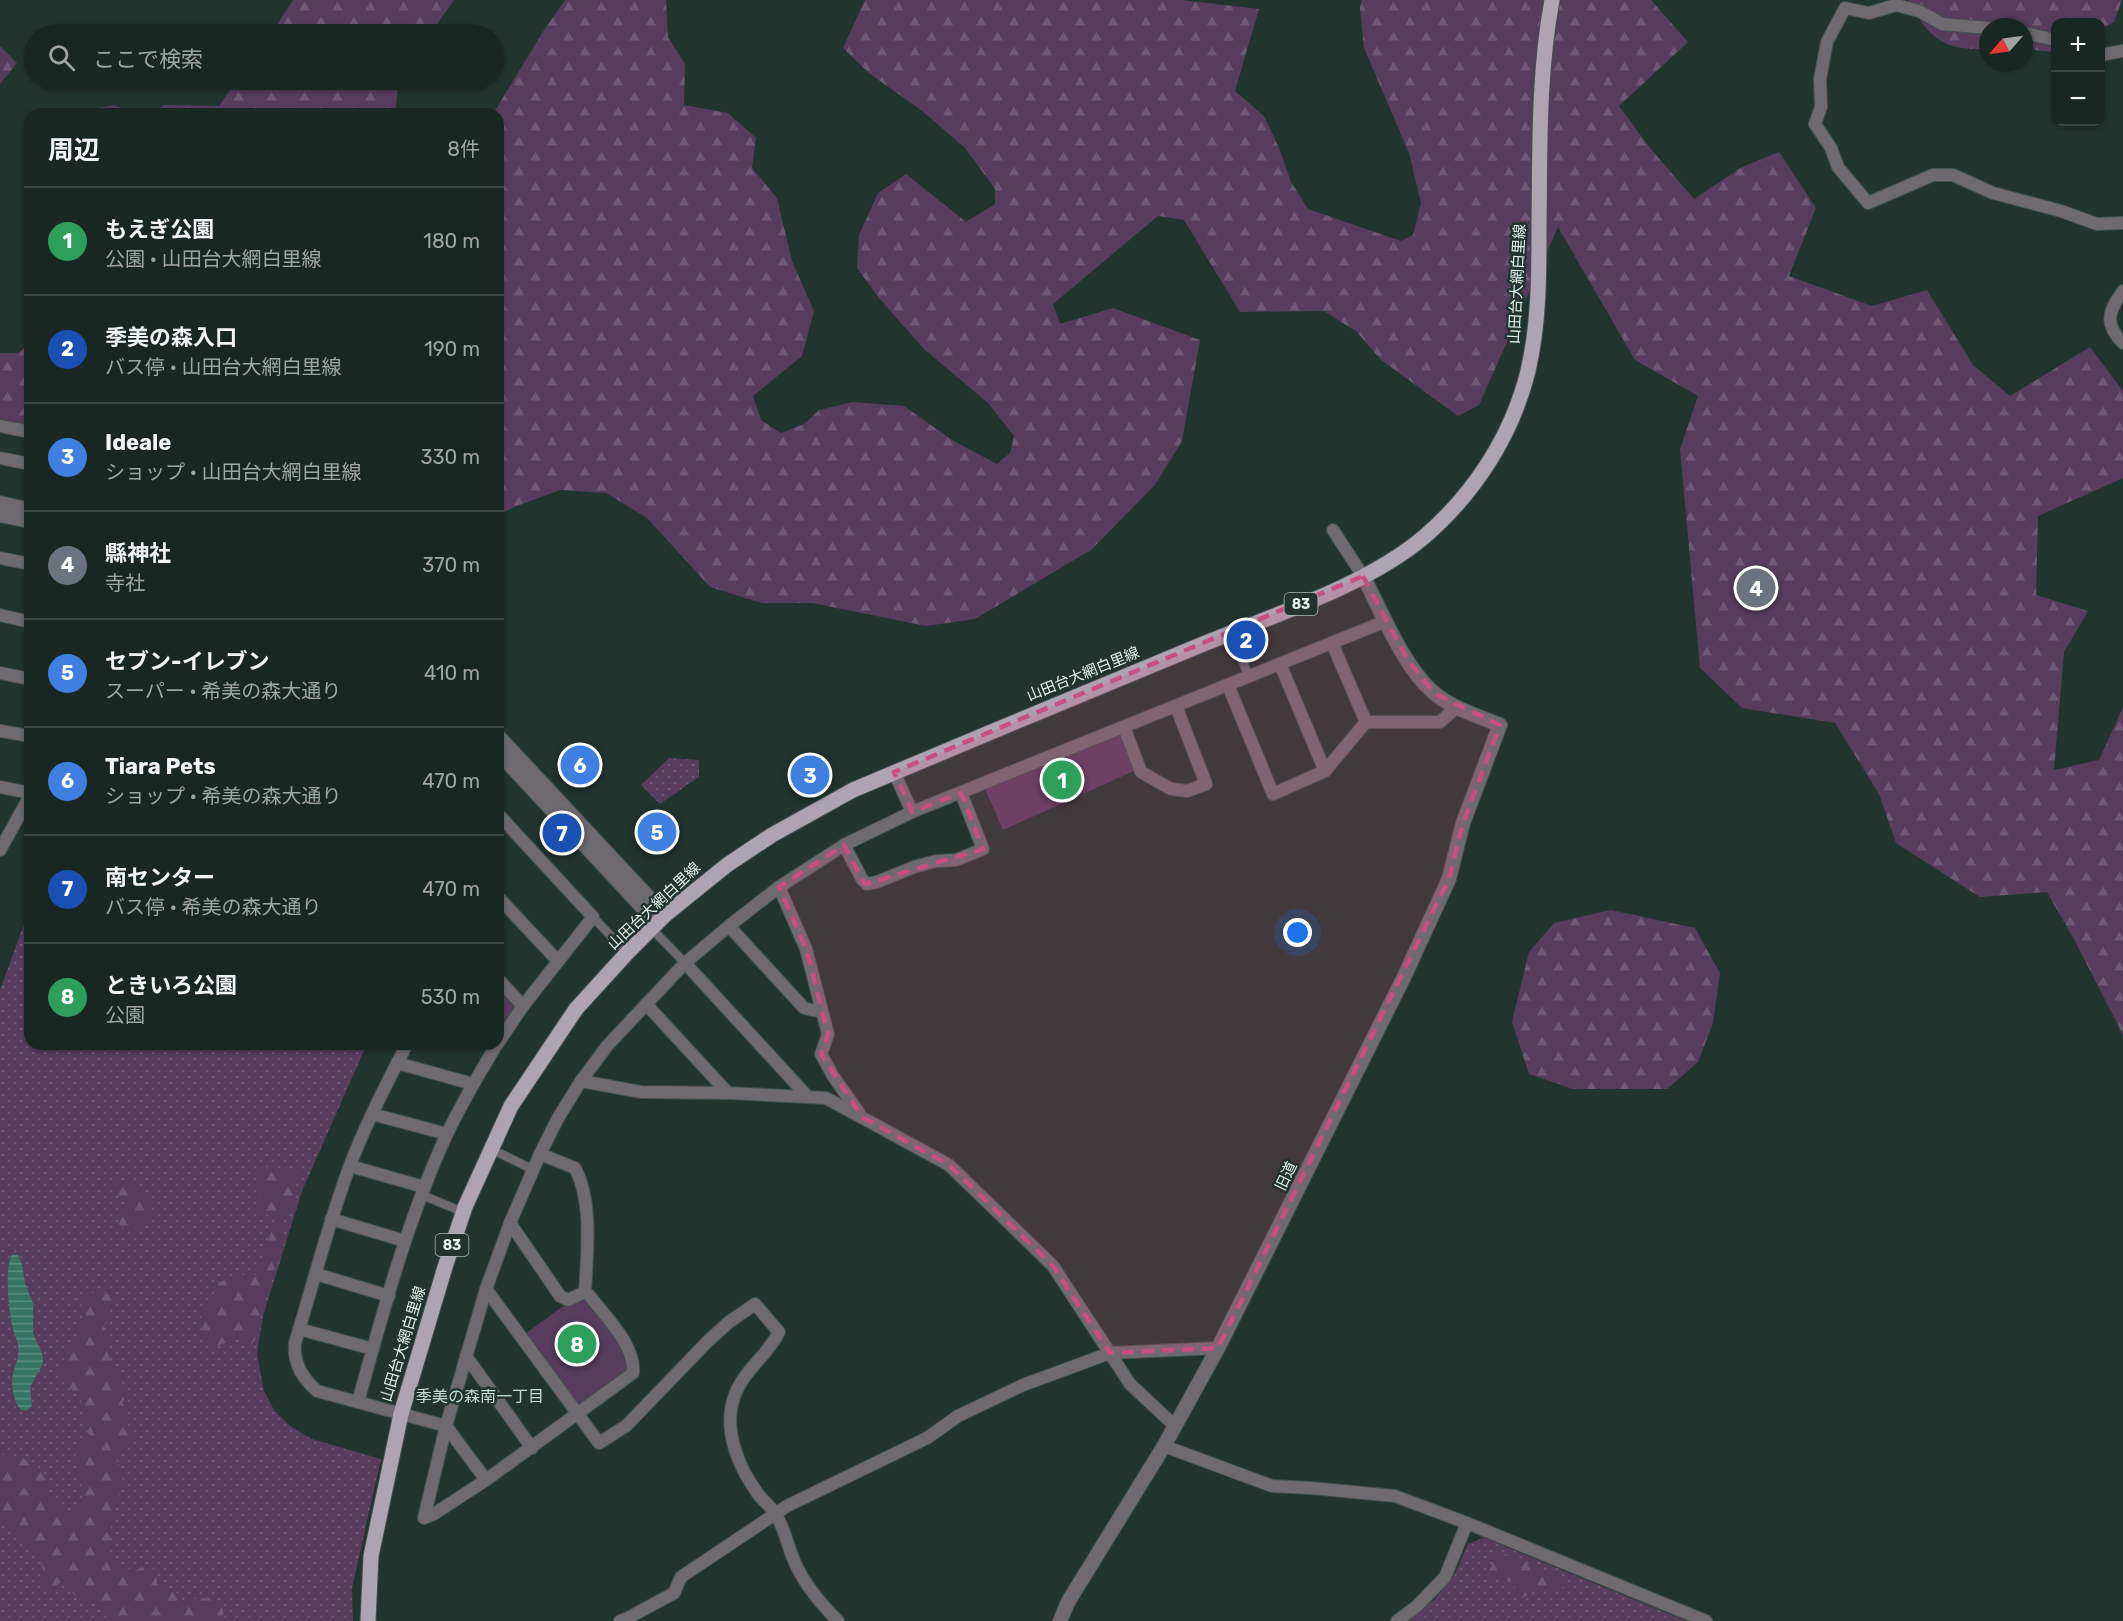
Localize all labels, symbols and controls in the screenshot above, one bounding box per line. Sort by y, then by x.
north arrow [1979,18,2033,72]
map controls [2051,18,2105,126]
button: + [2051,18,2105,72]
search box [24,24,504,90]
icon: search [45,41,78,74]
text: ここで検索 [93,46,203,73]
button: − [2051,72,2105,126]
text: 周辺 [48,135,100,166]
text: 8件 [447,137,480,161]
text: もえぎ公園 [105,216,214,243]
street label: 山田台大網白里線 [1505,224,1529,344]
text: 1 [63,229,72,253]
text: 180 m [423,229,480,253]
text: 公園 · 山田台大網白里線 [105,247,321,271]
text: 季美の森入口 [105,324,237,351]
text: 2 [61,337,74,361]
text: 190 m [424,337,480,361]
text: バス停 · 山田台大網白里線 [105,355,341,379]
text: Ideale [105,429,171,456]
text: 3 [61,445,74,469]
text: 330 m [421,445,480,469]
text: ショップ · 山田台大網白里線 [105,460,361,484]
text: 縣神社 [105,540,171,567]
text: 4 [61,553,74,577]
text: 370 m [422,553,480,577]
pin: 4 [1736,566,1776,610]
text: 寺社 [105,571,145,595]
road number: 83 [1284,593,1318,615]
pin: 2 [1226,618,1266,662]
street label: 山田台大網白里線 [1024,643,1142,705]
text: セブン-イレブン [105,648,270,675]
text: 5 [61,661,74,685]
text: 410 m [424,661,480,685]
text: スーパー · 希美の森大通り [105,679,341,703]
pin: 6 [560,742,600,788]
pin: 3 [790,752,830,798]
text: Tiara Pets [105,753,216,780]
pin: 1 [1042,758,1082,802]
text: 6 [61,769,74,793]
text: 470 m [422,769,480,793]
text: ショップ · 希美の森大通り [105,784,341,808]
pin: 7 [542,810,582,856]
pin: 5 [638,810,676,854]
street label: 山田台大網白里線 [604,858,704,954]
text: 南センター [105,864,215,891]
text: 7 [62,877,73,901]
text: 470 m [422,877,480,901]
text: バス停 · 希美の森大通り [105,895,321,919]
your location [1283,918,1312,947]
text: ときいろ公園 [105,972,237,999]
text: 8 [61,985,74,1009]
text: 530 m [421,985,480,1009]
text: 公園 [105,1003,145,1027]
street label: 旧道 [1271,1159,1301,1193]
road number: 83 [436,1234,468,1256]
street label: 山田台大網白里線 [377,1284,429,1404]
pin: 8 [558,1322,596,1366]
district label: 季美の森南一丁目 [416,1387,544,1406]

